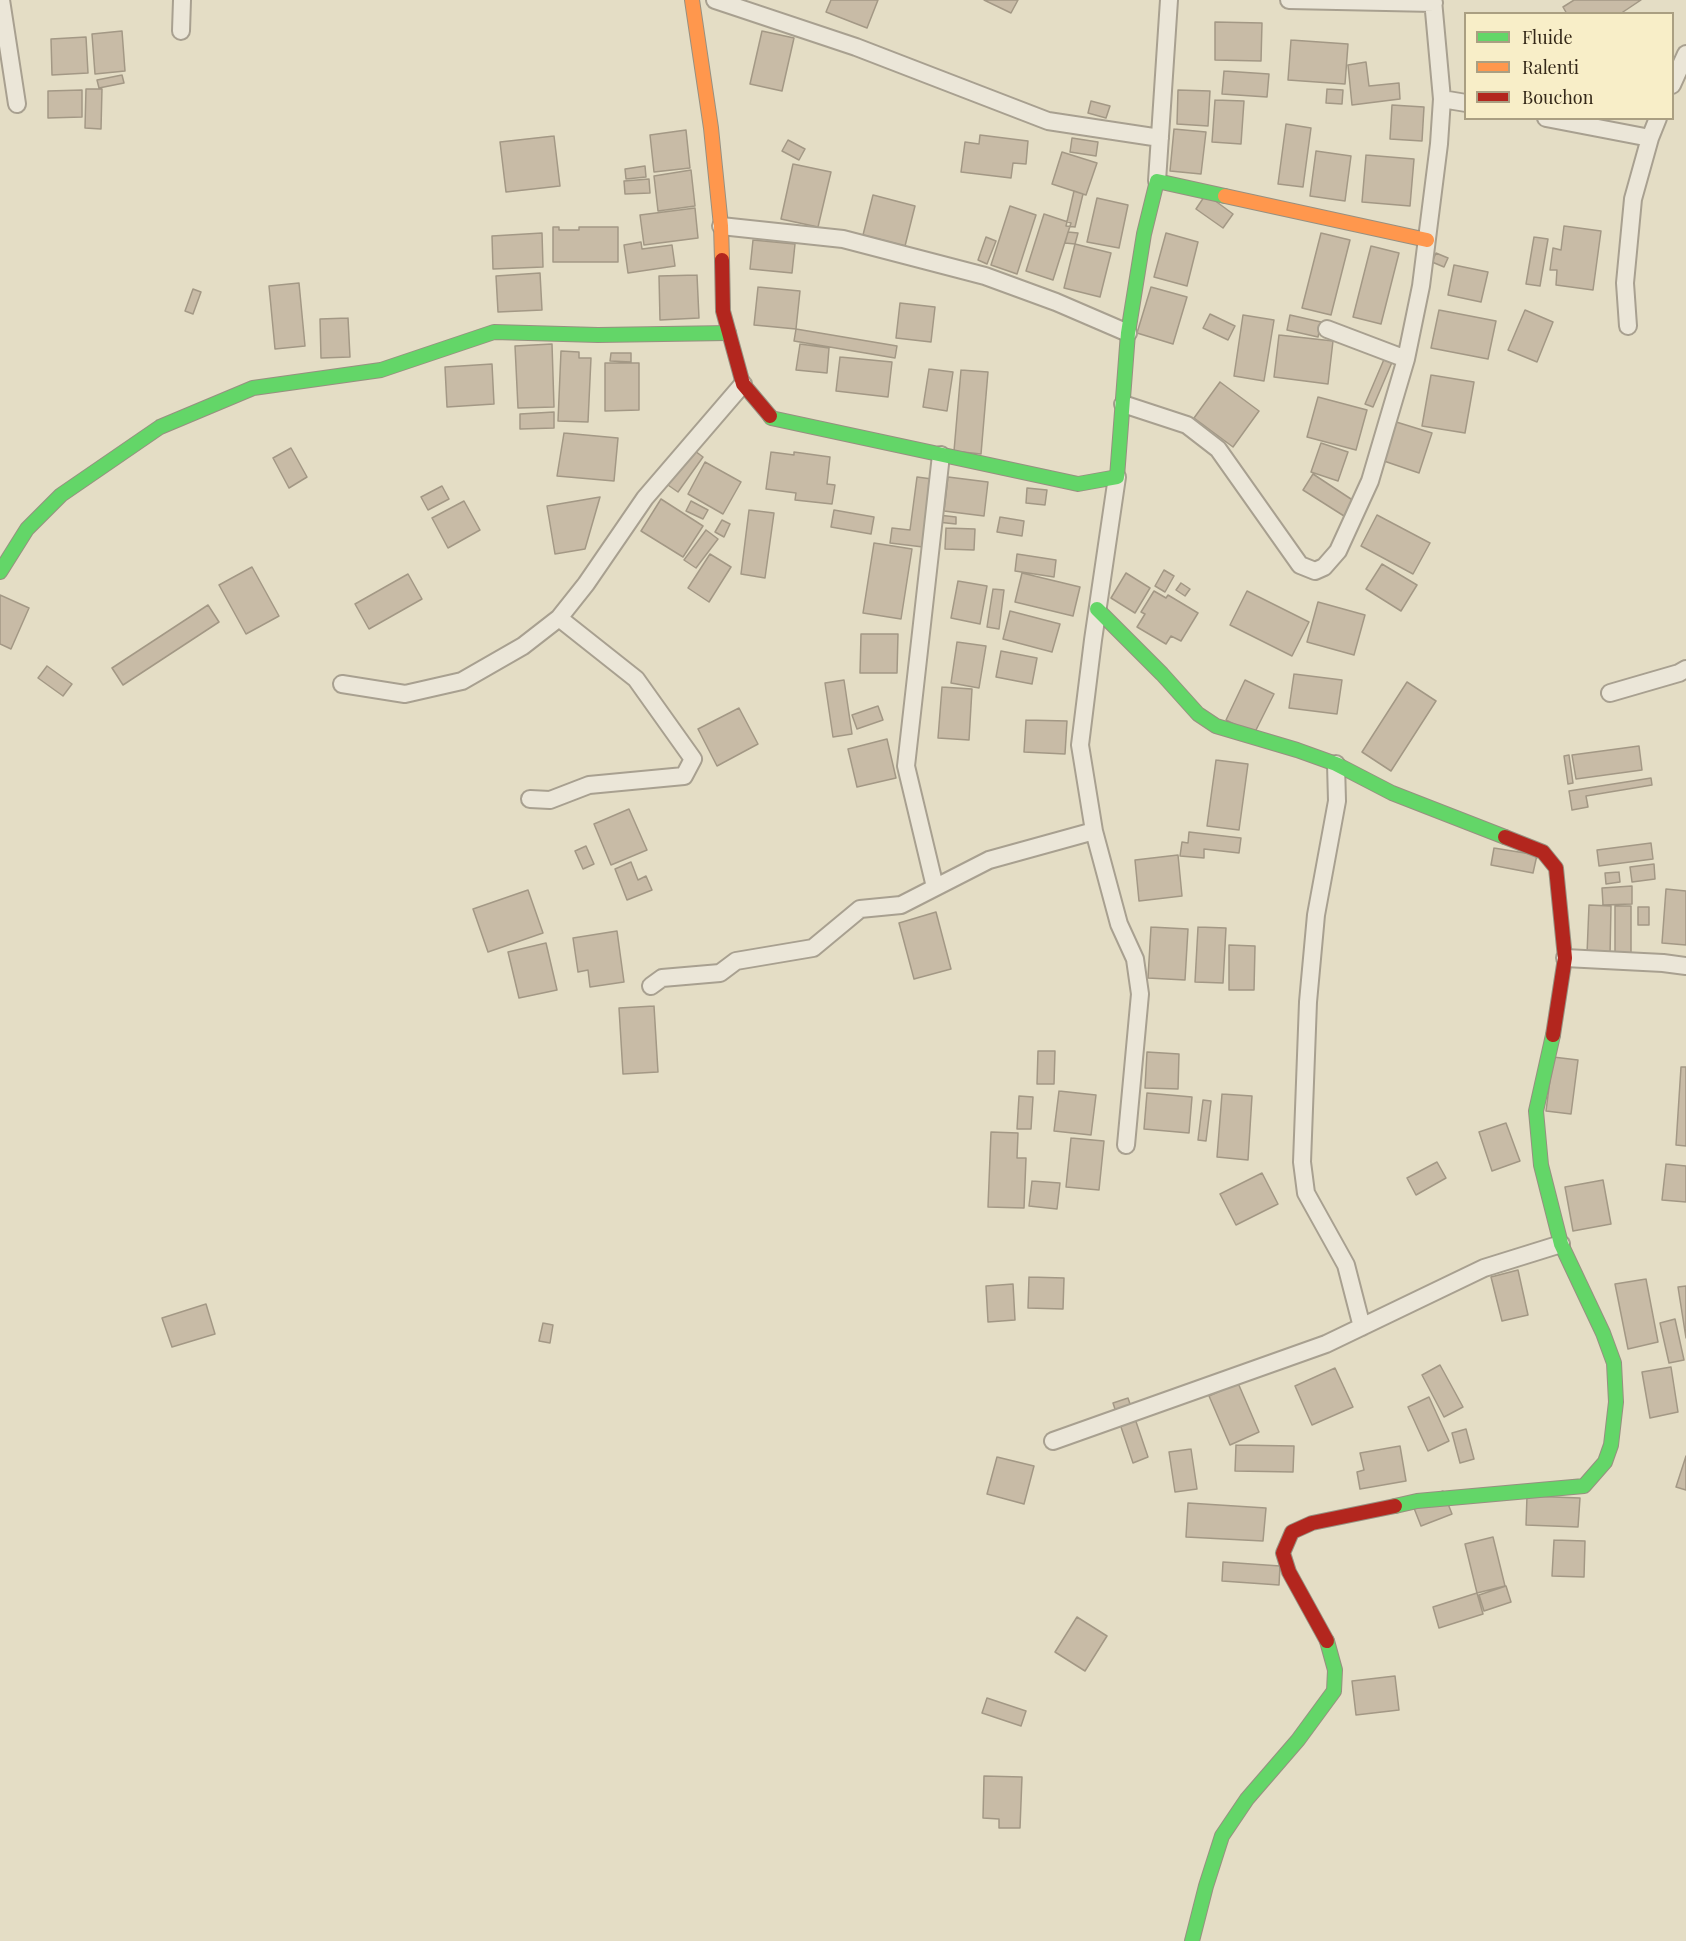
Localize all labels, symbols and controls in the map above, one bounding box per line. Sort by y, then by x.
legend [1464,12,1674,120]
text: Fluide [1522,25,1573,49]
text: Ralenti [1522,55,1579,79]
text: Bouchon [1522,85,1593,109]

